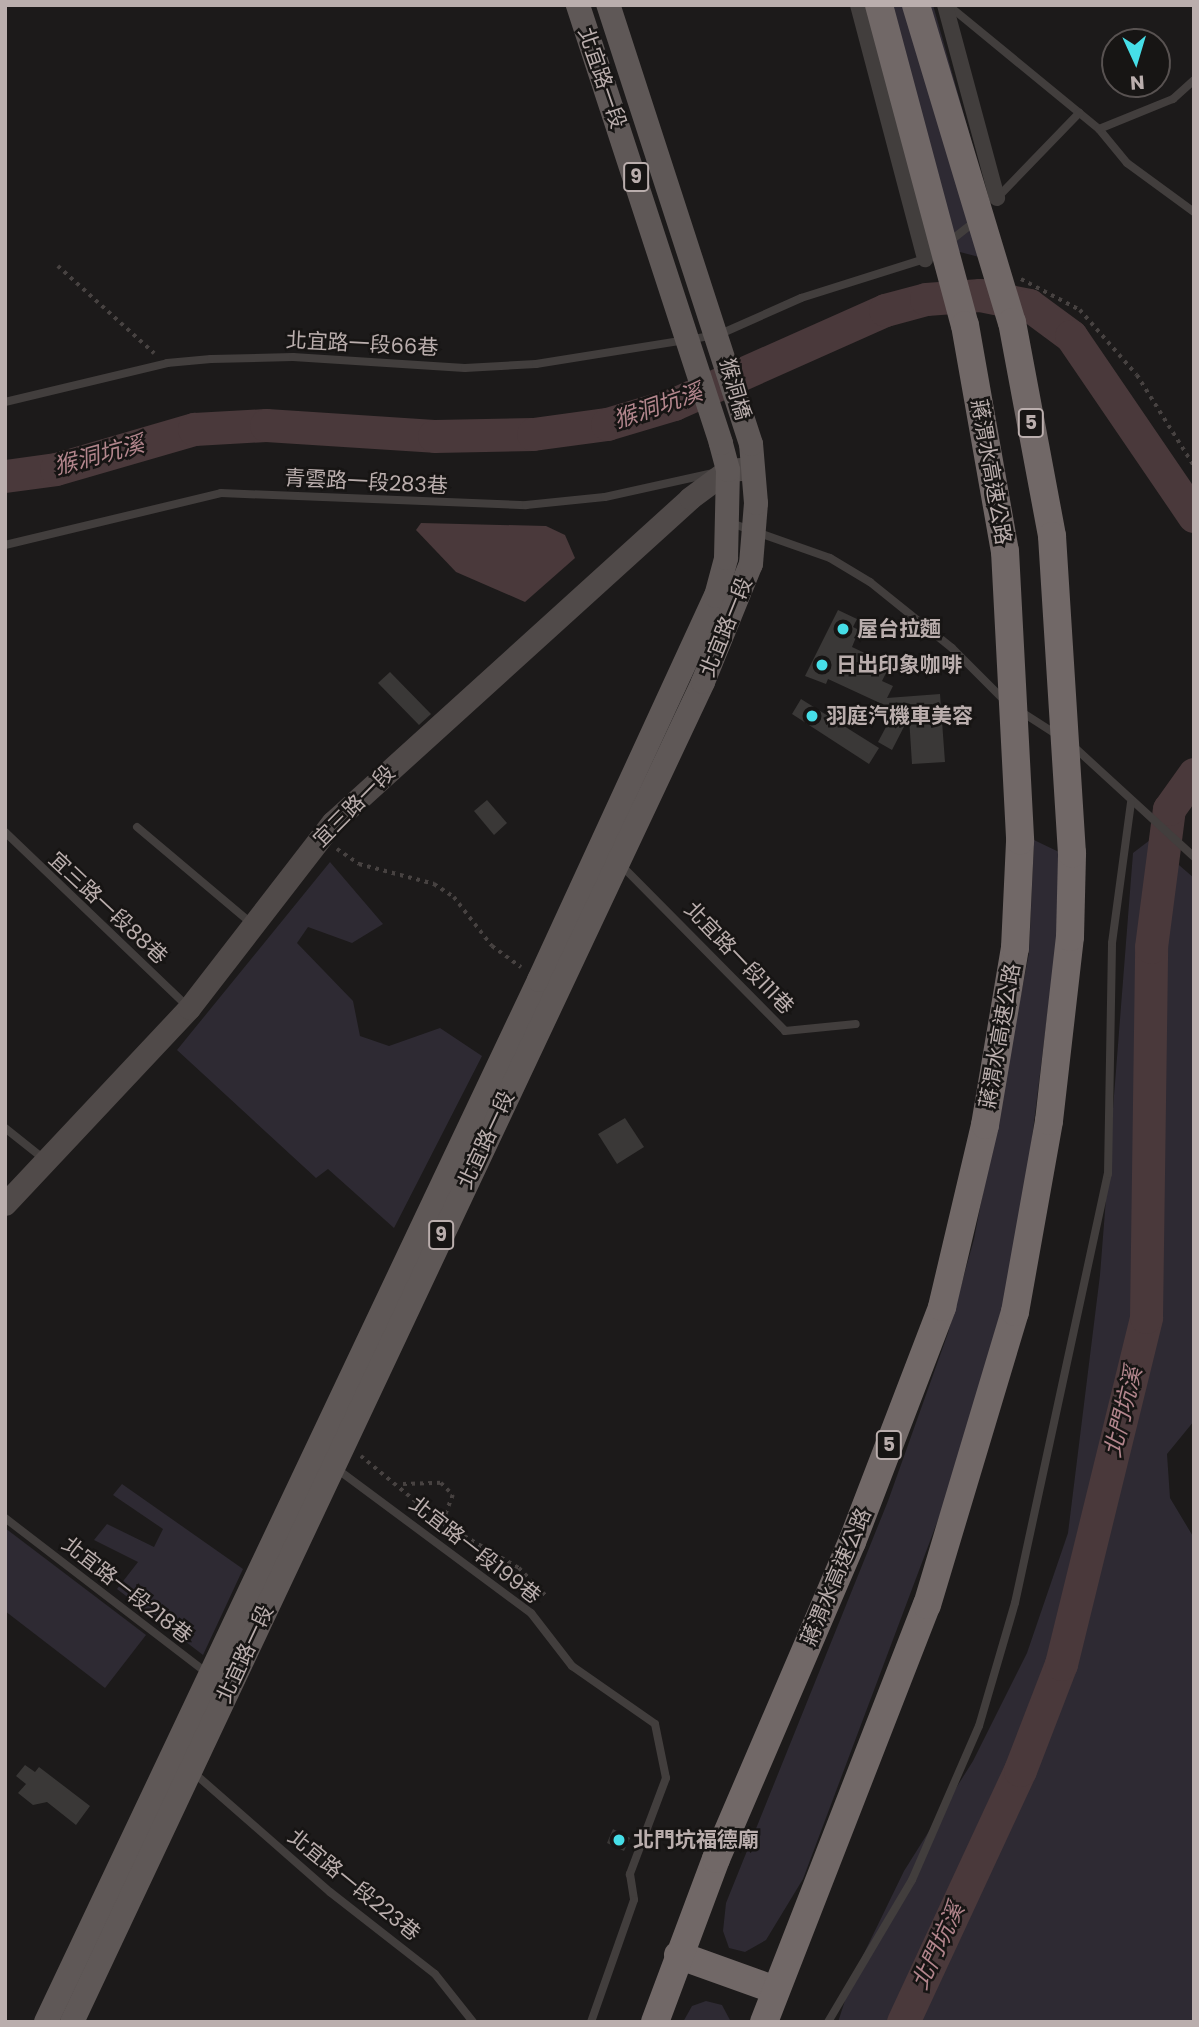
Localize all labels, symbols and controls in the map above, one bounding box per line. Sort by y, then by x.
street label: 北宜路一段 [573,24,631,132]
north arrow [1101,28,1171,98]
text: N [1129,68,1145,96]
road number: 9 [622,162,650,192]
street label: 北宜路一段66巷 [285,327,439,361]
street label: 猴洞橋 [714,355,756,423]
water label: 猴洞坑溪 [610,378,706,434]
street label: 蔣渭水高速公路 [966,397,1016,547]
road number: 5 [1017,408,1045,438]
water label: 猴洞坑溪 [51,430,147,480]
street label: 青雲路一段283巷 [284,465,448,499]
street label: 北宜路一段 [695,574,757,680]
place label: 屋台拉麵 [857,616,941,642]
marker: 屋台拉麵 [835,621,851,637]
place label: 日出印象咖啡 [836,652,962,678]
marker: 日出印象咖啡 [814,657,830,673]
place label: 羽庭汽機車美容 [826,703,973,729]
marker: 羽庭汽機車美容 [804,708,820,724]
street label: 宜三路一段 [308,760,400,852]
street label: 宜三路一段88巷 [44,847,172,969]
street label: 北宜路一段111巷 [679,897,799,1019]
street label: 蔣渭水高速公路 [975,961,1025,1111]
street label: 北宜路一段 [452,1087,520,1193]
road number: 9 [427,1219,455,1250]
water label: 北門坑溪 [1098,1364,1148,1460]
road number: 5 [875,1429,903,1460]
street label: 北宜路一段199巷 [405,1491,545,1609]
street label: 蔣渭水高速公路 [796,1504,876,1650]
street label: 北宜路一段218巷 [57,1531,197,1649]
street label: 北宜路一段 [211,1601,279,1707]
street label: 北宜路一段223巷 [283,1824,425,1946]
place label: 北門坑福德廟 [633,1827,759,1853]
marker: 北門坑福德廟 [611,1832,627,1848]
water label: 北門坑溪 [906,1898,970,1994]

